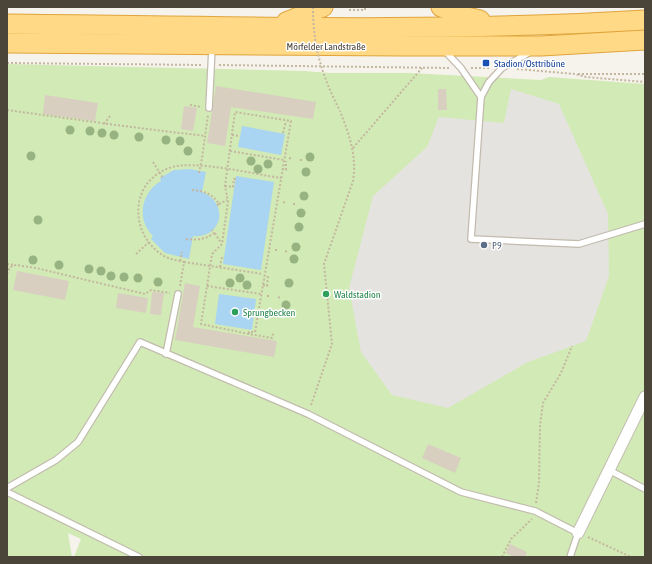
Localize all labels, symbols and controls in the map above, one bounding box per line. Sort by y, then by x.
street label: Mörfelder Landstraße [287,41,366,52]
marker: Stadion/Osttribüne [481,58,491,68]
place label: Stadion/Osttribüne [494,58,565,69]
marker: P9 [479,240,489,250]
place label: P9 [492,240,502,251]
marker: Waldstadion [321,289,331,299]
place label: Waldstadion [334,289,381,300]
marker: Sprungbecken [230,307,240,317]
place label: Sprungbecken [243,307,296,318]

